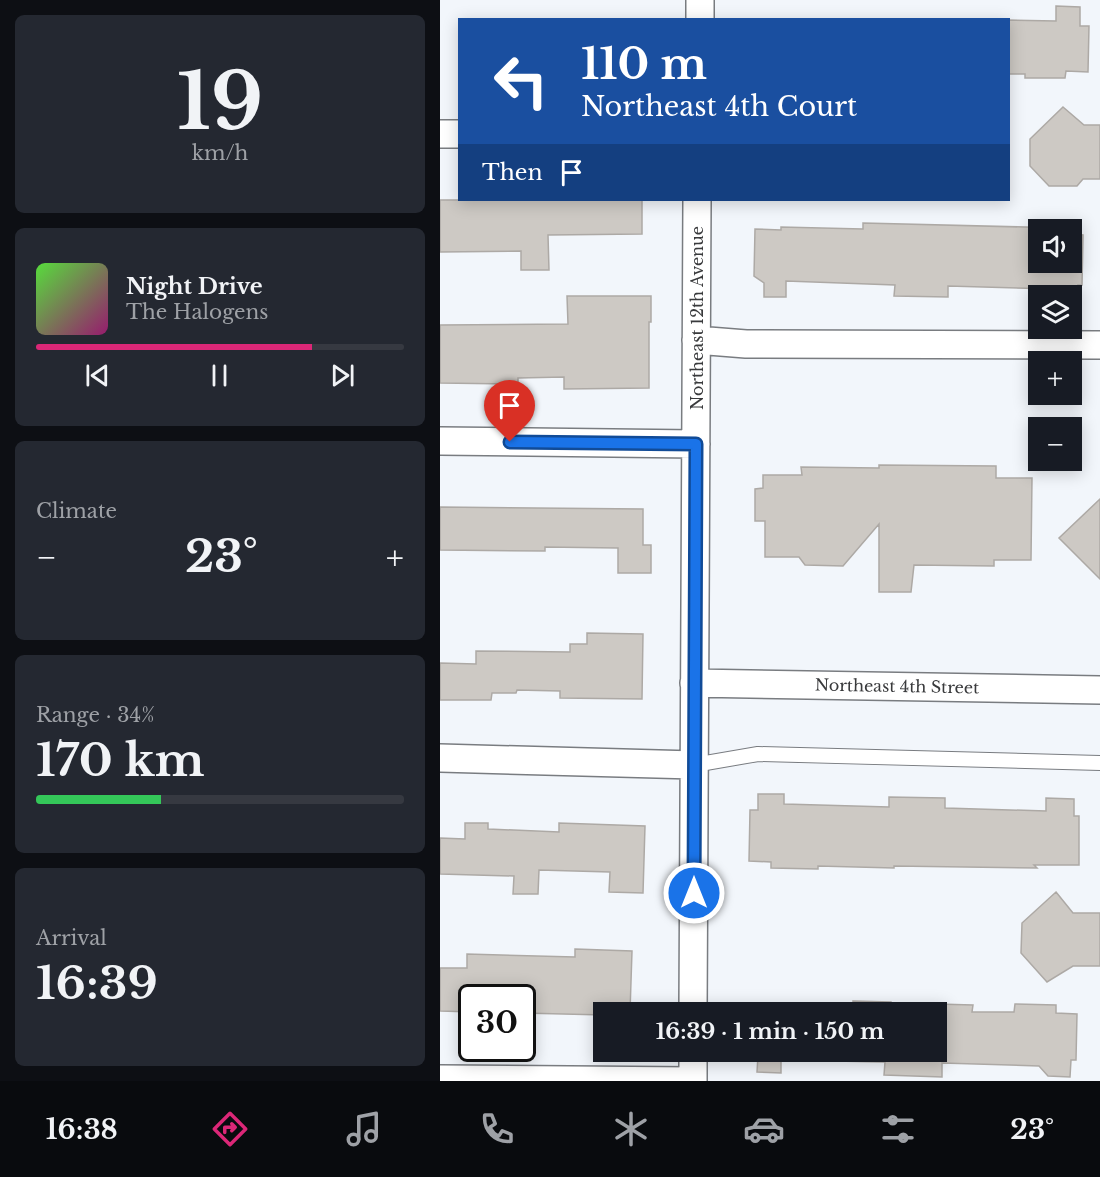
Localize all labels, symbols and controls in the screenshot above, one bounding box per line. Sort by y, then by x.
text: 110 m [581,38,707,90]
icon: left [482,42,560,120]
text: 19 [177,53,263,150]
text: Northeast 4th Court [581,90,857,123]
text: km/h [192,141,248,165]
icon: arrive [555,156,588,189]
text: Then [482,159,543,186]
map controls [1028,219,1082,471]
button: sound [1028,219,1082,273]
street label: Northeast 12th Avenue [687,226,707,410]
text: Night Drive [126,273,263,300]
button: layers [1028,285,1082,339]
text: The Halogens [126,300,268,324]
button: + [1028,351,1082,405]
icon: previous [81,359,114,392]
icon: pause [203,359,236,392]
icon: next [326,359,359,392]
pin [484,380,535,442]
icon: arrive [493,389,526,422]
button: − [1028,417,1082,471]
text: Climate [36,499,117,523]
text: 23° [185,528,258,584]
text: − [36,537,57,578]
text: + [386,537,404,578]
street label: Northeast 4th Street [815,675,979,697]
text: Range · 34% [36,703,155,727]
text: 170 km [36,732,204,788]
position arrow [662,861,726,925]
text: Arrival [36,926,107,950]
text: 16:39 [36,955,158,1011]
speed limit sign: 30 [458,984,536,1062]
text: 16:39 · 1 min · 150 m [656,1018,884,1045]
icon: directions [209,1108,251,1150]
icon: music [343,1108,385,1150]
icon: phone [476,1108,518,1150]
icon: climate [610,1108,652,1150]
icon: car [743,1108,785,1150]
icon: filters [877,1108,919,1150]
text: 16:38 [46,1113,118,1146]
text: 23° [1010,1113,1054,1146]

